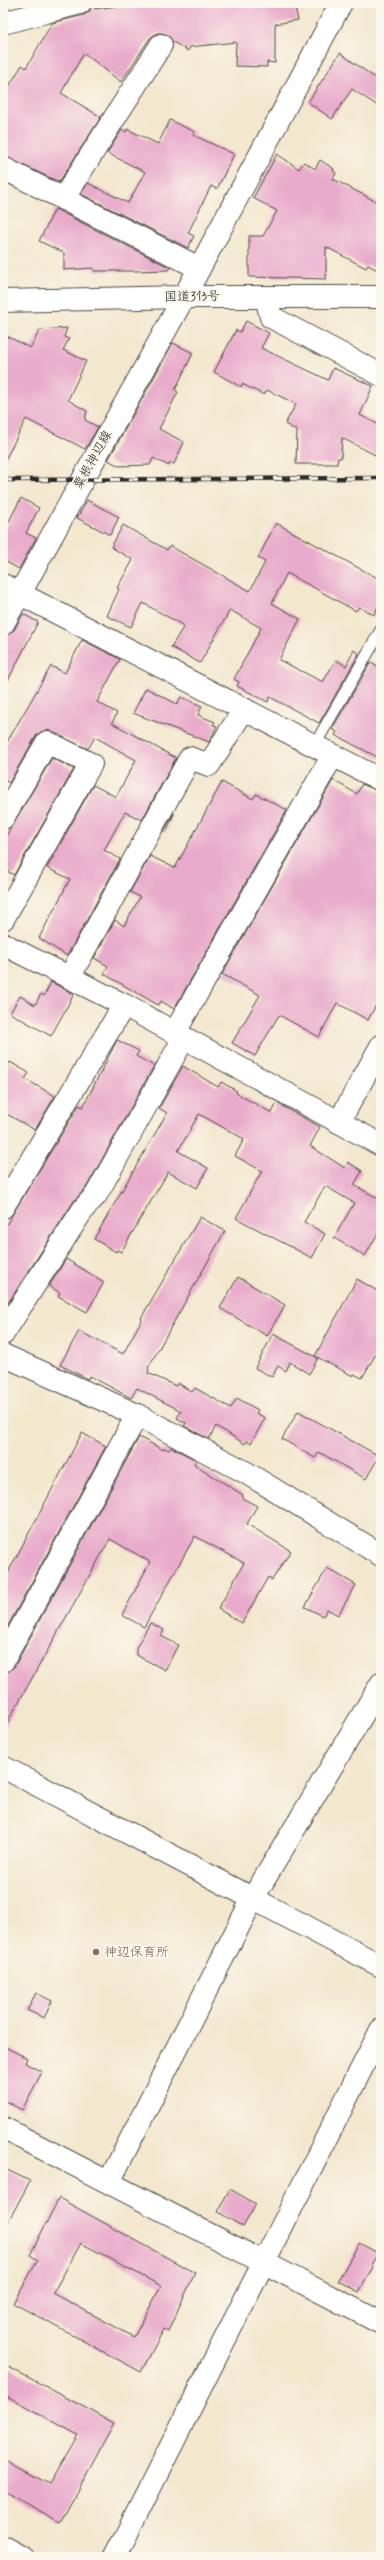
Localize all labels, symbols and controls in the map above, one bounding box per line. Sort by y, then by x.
street label: 国道313号 [164,288,220,306]
street label: 粟根神辺線 [70,427,117,493]
place label: 神辺保育所 [104,1944,169,1961]
marker: 神辺保育所 [91,1947,101,1957]

